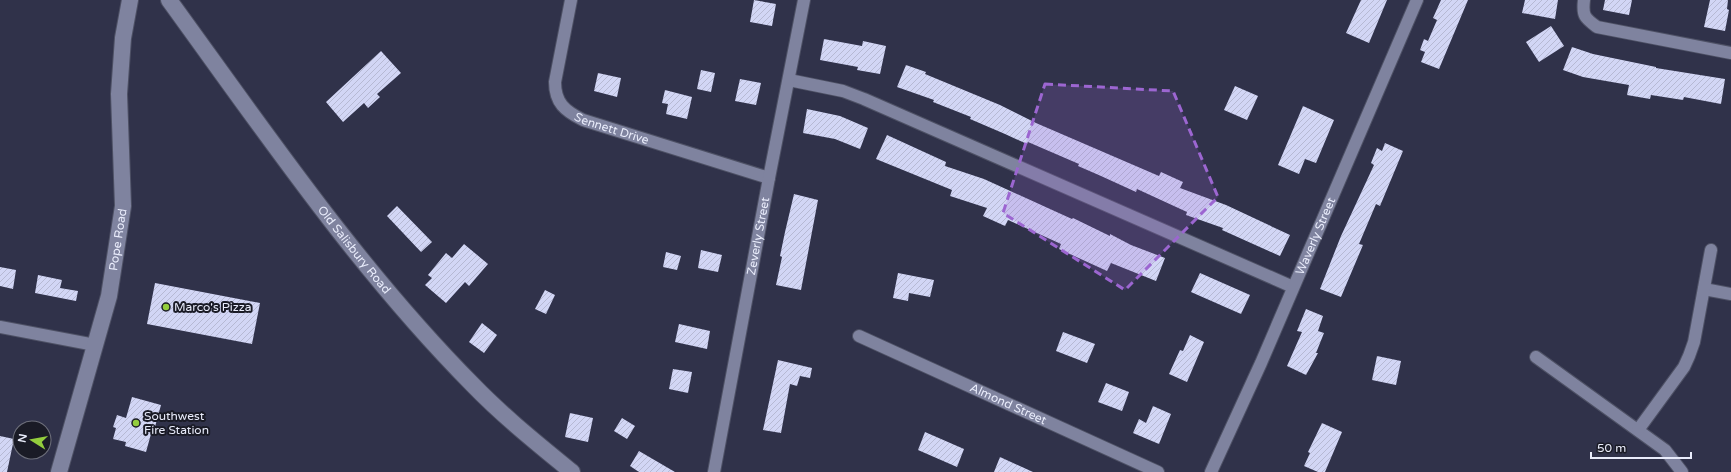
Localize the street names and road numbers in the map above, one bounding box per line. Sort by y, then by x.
street label: Sennett Drive [572,110,651,147]
street label: Waverly Street [1293,195,1338,277]
street label: Zeverly Street [744,196,772,276]
street label: Old Salisbury Road [315,203,394,296]
street label: Pope Road [106,208,130,272]
street label: Almond Street [968,380,1049,428]

